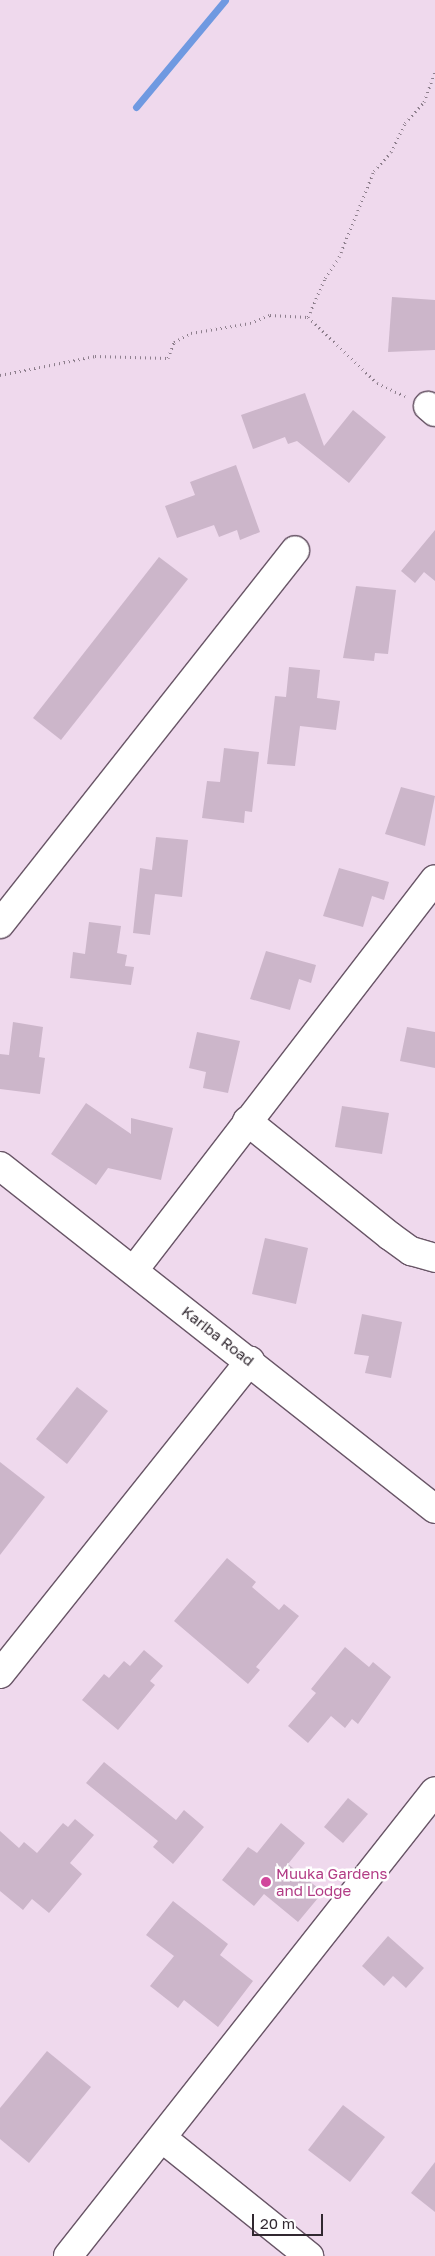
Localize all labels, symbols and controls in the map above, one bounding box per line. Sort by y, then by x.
street label: Kariba Road [178,1302,258,1370]
place label: Muuka Gardens and Lodge [276,1864,387,1899]
marker: Muuka Gardens and Lodge [260,1876,272,1888]
scale bar [255,2204,326,2236]
text: 20 m [260,2214,295,2232]

